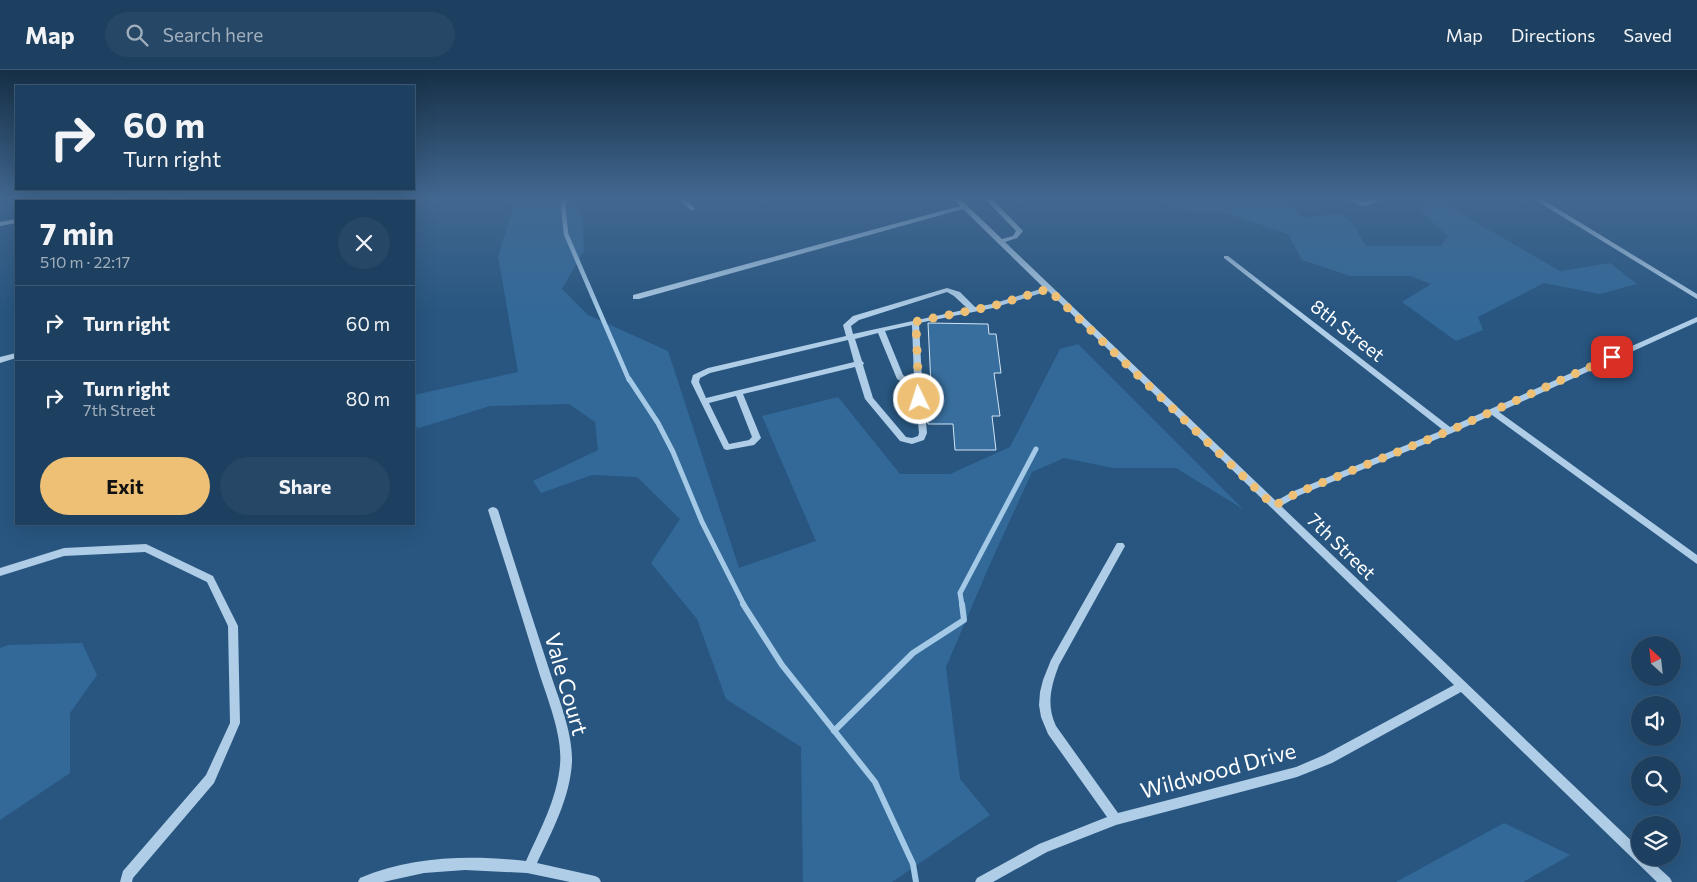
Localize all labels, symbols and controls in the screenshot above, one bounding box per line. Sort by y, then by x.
search box [105,12,455,57]
text: Map [25,20,75,49]
icon: search [123,21,151,49]
text: Search here [163,23,263,46]
text: Map [1446,24,1483,46]
text: Directions [1511,24,1595,46]
text: Saved [1623,24,1672,46]
text: 60 m [123,102,205,145]
icon: right [40,105,105,170]
text: Turn right [123,145,221,172]
text: 7 min [40,214,114,251]
button: close [338,217,390,269]
text: 510 m · 22:17 [40,252,130,271]
street label: 8th Street [1306,294,1390,366]
icon: right [40,309,68,337]
text: Turn right [83,312,170,335]
text: 60 m [346,312,390,335]
pin [1591,336,1633,378]
icon: arrive [1598,343,1626,371]
position arrow [892,372,944,424]
text: Turn right [83,377,170,400]
icon: right [40,384,68,412]
text: 80 m [346,387,390,410]
text: 7th Street [83,400,155,419]
button: Exit [40,457,210,515]
button: Share [220,457,390,515]
street label: 7th Street [1303,508,1381,584]
street label: Vale Court [540,630,594,738]
north arrow [1631,636,1681,686]
map controls [1631,636,1681,866]
button: sound [1631,696,1681,746]
street label: Wildwood Drive [1137,736,1299,804]
button: search [1631,756,1681,806]
button: layers [1631,816,1681,866]

